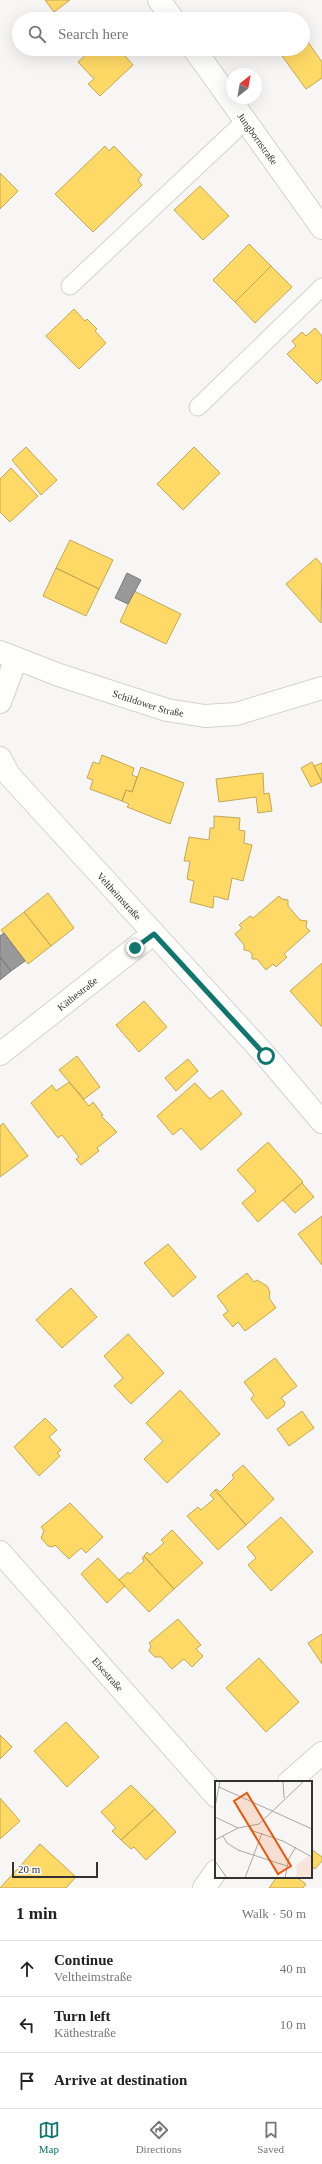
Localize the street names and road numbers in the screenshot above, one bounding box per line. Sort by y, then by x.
street label: Jungbornstraße [235,111,280,167]
street label: Schildower Straße [111,688,185,719]
street label: Veltheimstraße [95,870,144,922]
street label: Käthestraße [55,974,100,1013]
street label: Elsestraße [90,1655,126,1694]

